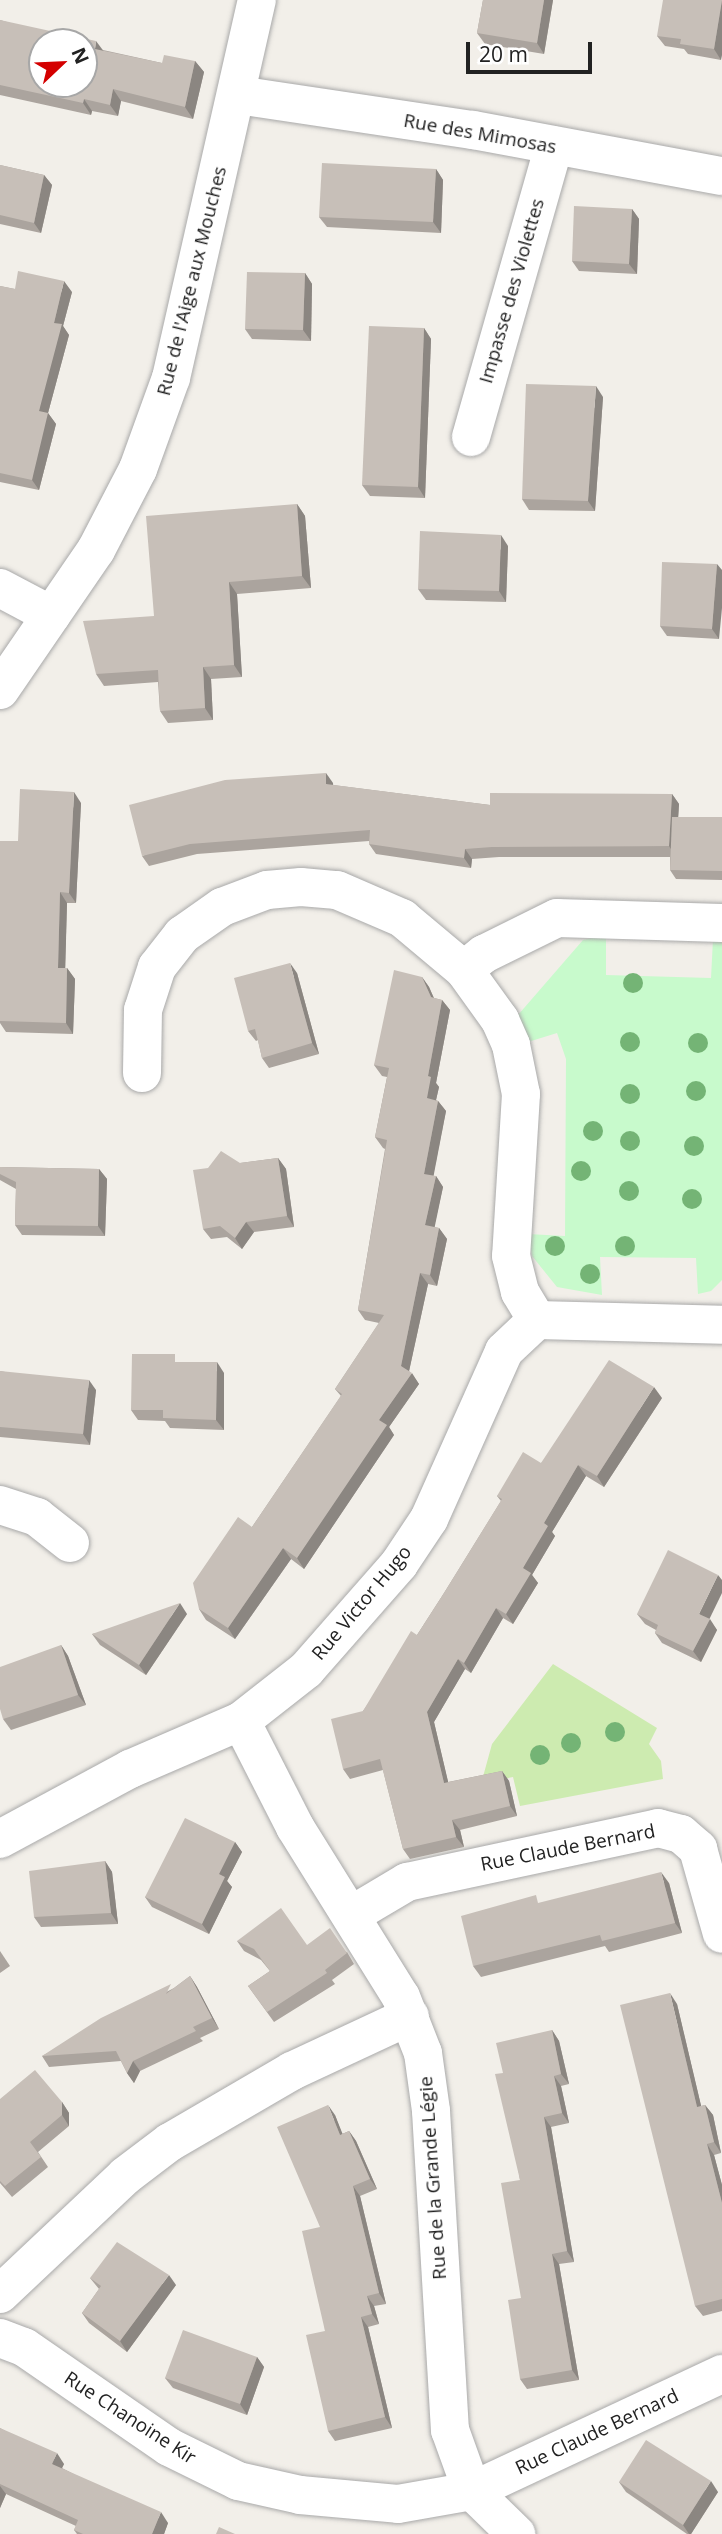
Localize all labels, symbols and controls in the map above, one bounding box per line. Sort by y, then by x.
north arrow [28,28,98,98]
scale bar [470,28,596,72]
text: 20 m [479,40,528,68]
text: N [66,43,95,68]
street label: Rue des Mimosas [402,109,558,159]
street label: Rue de l'Aige aux Mouches [152,164,232,398]
street label: Impasse des Violettes [475,196,549,386]
street label: Rue Victor Hugo [307,1541,417,1665]
street label: Rue Claude Bernard [479,1820,657,1876]
street label: Rue de la Grande Légie [415,2076,451,2280]
street label: Rue Chanoine Kir [60,2367,200,2469]
street label: Rue Claude Bernard [512,2384,682,2480]

